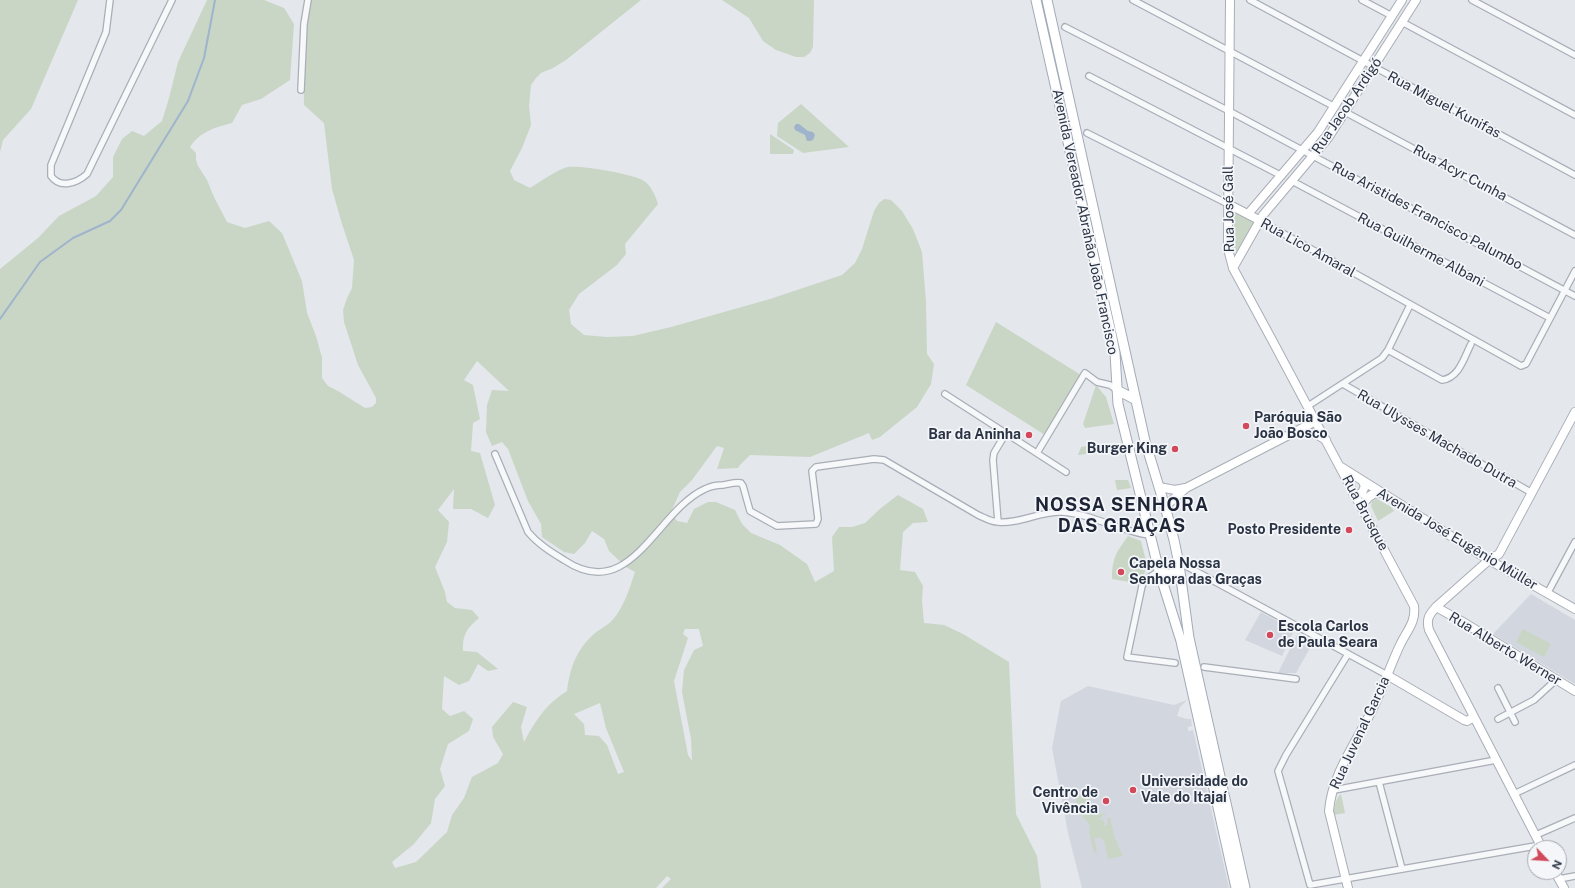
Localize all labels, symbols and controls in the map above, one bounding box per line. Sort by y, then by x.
street label: Rua Jacob Ardigó [1309,55,1385,157]
street label: Rua Miguel Kunifas [1384,68,1504,142]
street label: Avenida Vereador Abrahão João Francisco [1049,88,1121,356]
street label: Rua Acyr Cunha [1410,141,1510,205]
street label: Rua Aristides Francisco Palumbo [1329,158,1525,274]
street label: Rua José Gall [1220,166,1238,252]
street label: Rua Guilherme Albani [1355,209,1487,291]
street label: Rua Lico Amaral [1258,215,1358,281]
street label: Rua Ulysses Machado Dutra [1354,386,1520,492]
place label: Paróquia São João Bosco [1254,410,1342,442]
marker: Paróquia São João Bosco [1241,421,1251,431]
place label: Bar da Aninha [928,427,1021,443]
marker: Bar da Aninha [1024,430,1034,440]
place label: Burger King [1087,441,1167,457]
marker: Burger King [1170,444,1180,454]
street label: Rua Brusque [1338,472,1392,554]
street label: Avenida José Eugênio Müller [1374,484,1540,594]
district label: NOSSA SENHORA DAS GRAÇAS [1035,494,1209,536]
place label: Posto Presidente [1228,522,1341,538]
marker: Posto Presidente [1344,525,1354,535]
place label: Capela Nossa Senhora das Graças [1129,556,1262,588]
marker: Capela Nossa Senhora das Graças [1116,567,1126,577]
street label: Rua Alberto Werner [1446,609,1564,689]
place label: Escola Carlos de Paula Seara [1278,619,1378,652]
marker: Escola Carlos de Paula Seara [1265,630,1275,640]
street label: Rua Juvenal Garcia [1326,674,1394,792]
place label: Universidade do Vale do Itajaí [1141,774,1248,806]
place label: Centro de Vivência [1032,785,1098,818]
marker: Universidade do Vale do Itajaí [1128,785,1138,795]
marker: Centro de Vivência [1101,796,1111,806]
north arrow [1527,840,1567,880]
text: N [1550,858,1564,871]

